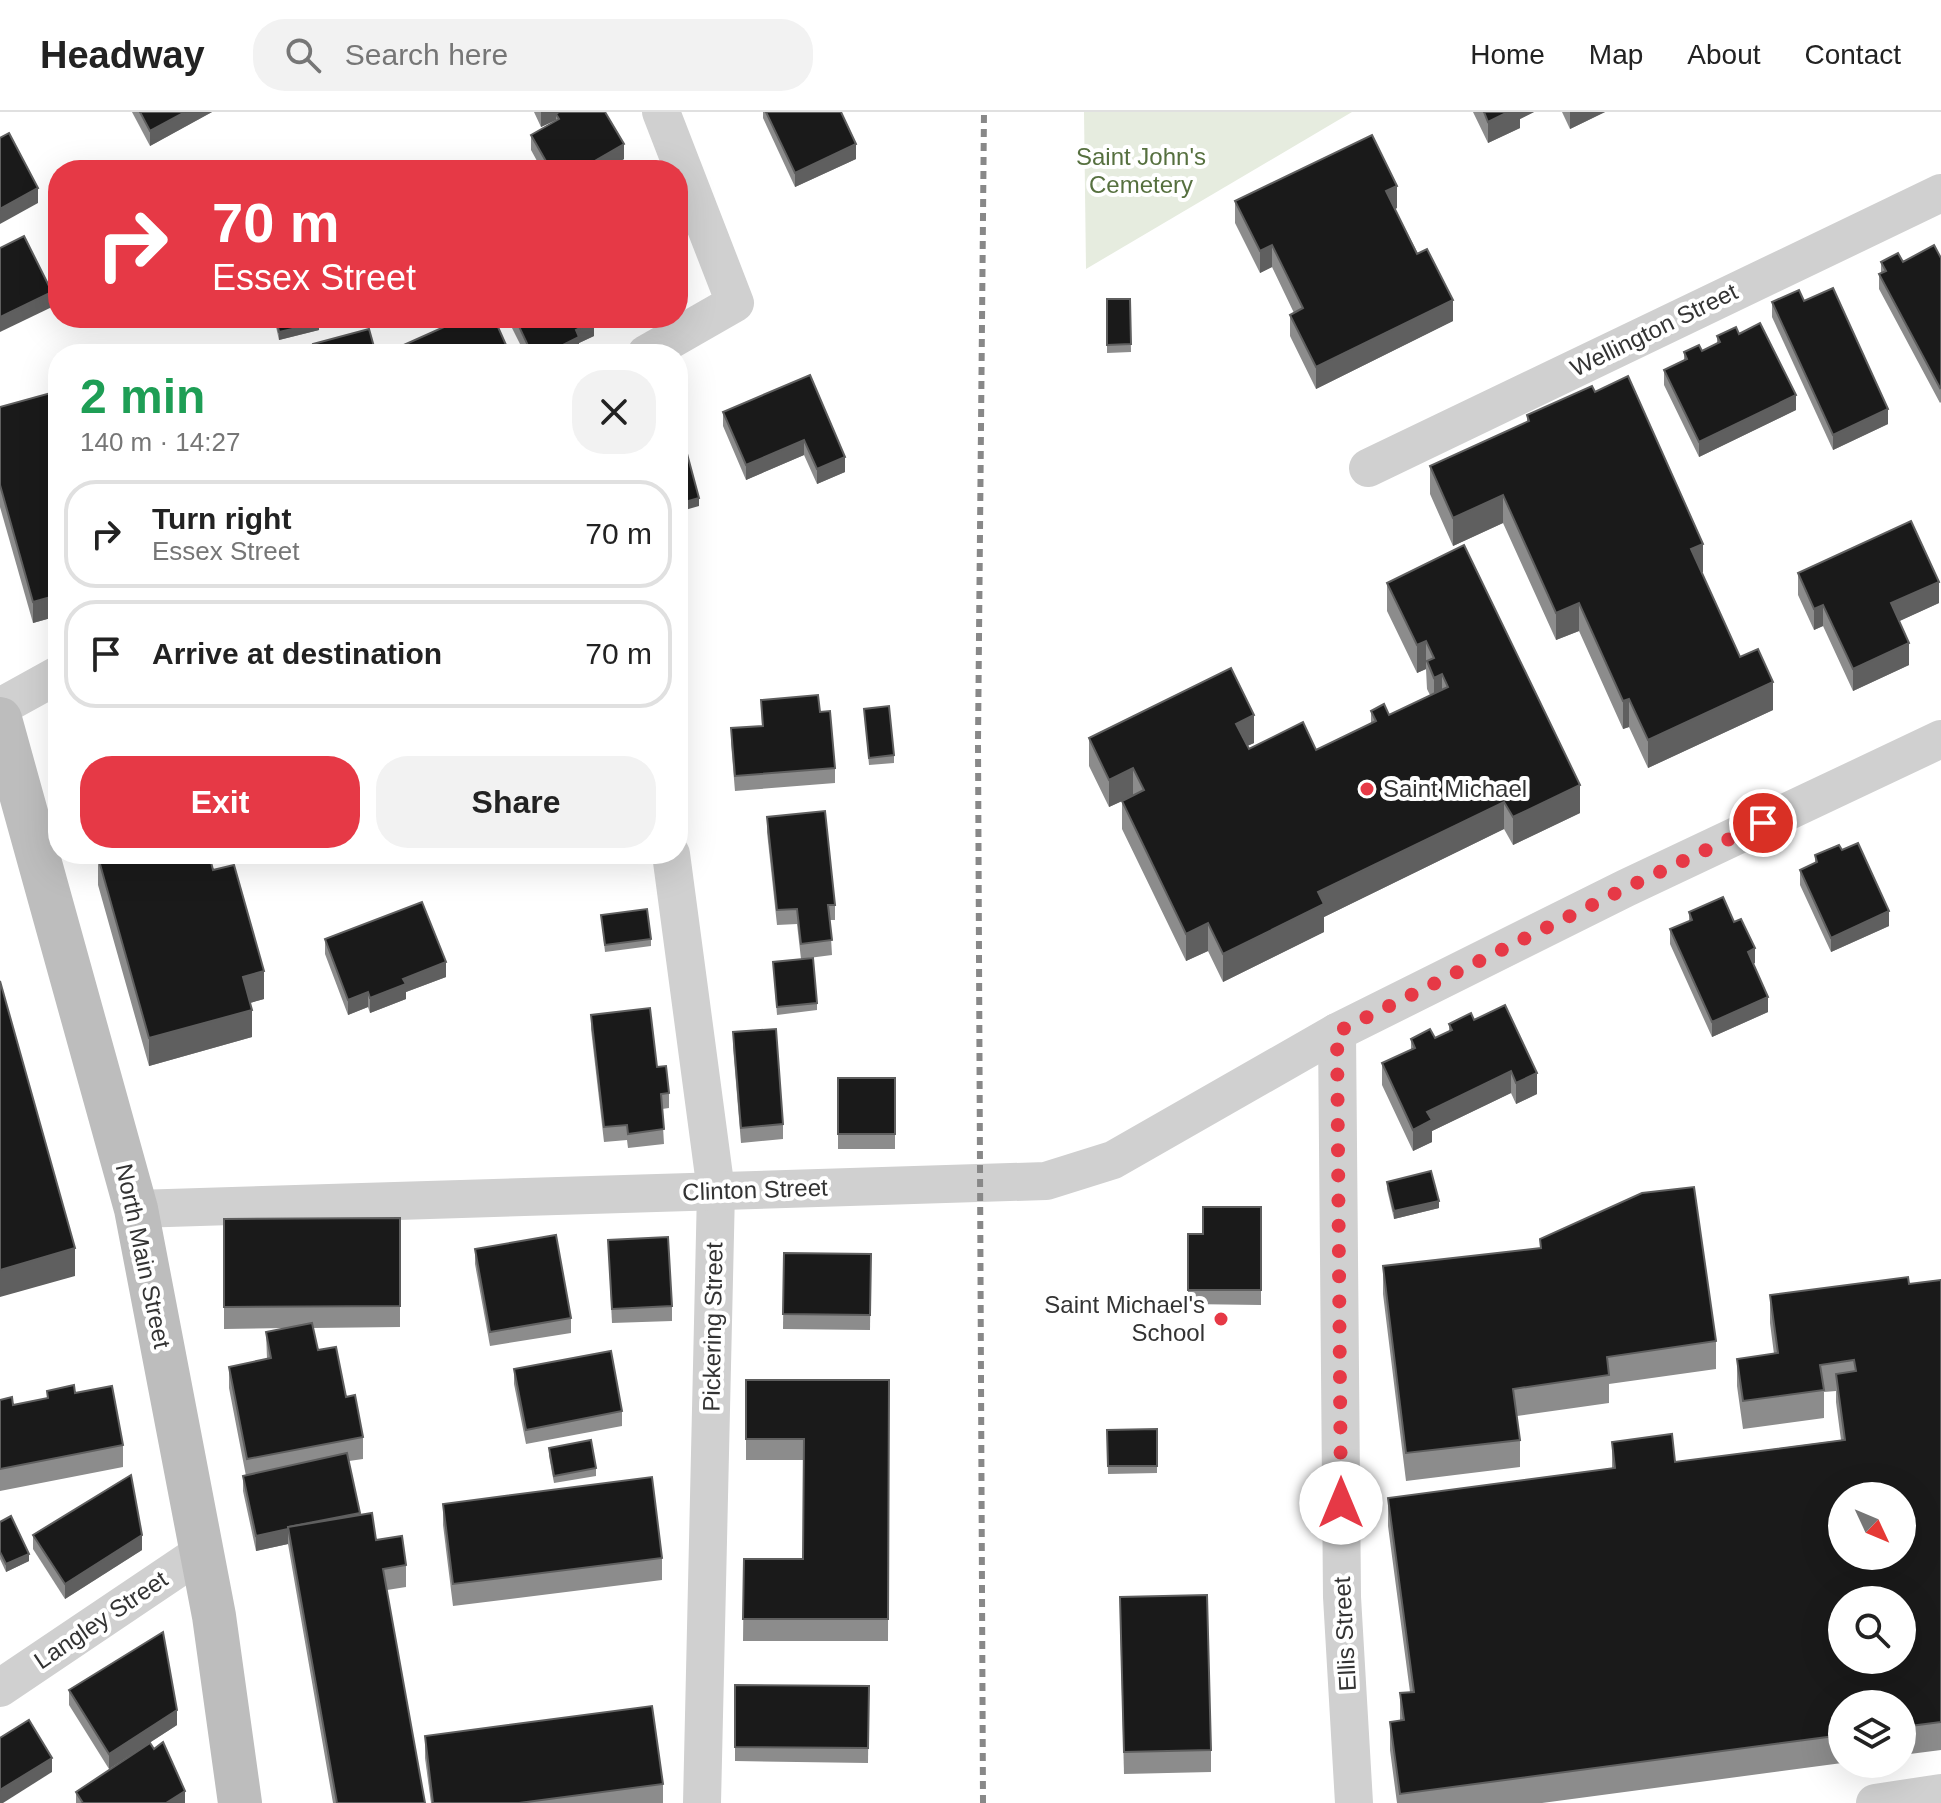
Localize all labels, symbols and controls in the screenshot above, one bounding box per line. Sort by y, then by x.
search box [253,19,813,91]
icon: search [281,33,325,77]
text: Headway [40,34,205,76]
text: Search here [345,38,508,71]
text: Home [1470,39,1545,70]
text: Map [1589,39,1643,70]
text: About [1687,39,1761,70]
text: Contact [1805,39,1901,70]
park label: Saint John's Cemetery [1076,143,1206,198]
text: 70 m [212,191,340,254]
icon: right [80,192,184,296]
text: Essex Street [212,257,416,298]
street label: Wellington Street [1566,277,1742,382]
text: 2 min [80,370,205,423]
button: close [572,370,656,454]
text: 140 m · 14:27 [80,427,240,457]
text: Turn right [152,502,291,535]
icon: right [84,512,128,556]
text: 70 m [585,517,652,550]
text: Essex Street [152,536,299,566]
icon: arrive [84,632,128,676]
text: Arrive at destination [152,637,442,670]
text: 70 m [585,637,652,670]
button: Exit [80,756,360,848]
button: Share [376,756,656,848]
place label: Saint Michael [1383,775,1527,802]
marker: Saint Michael [1358,780,1376,798]
pin [1729,789,1797,857]
icon: arrive [1741,801,1785,845]
street label: North Main Street [111,1161,176,1351]
street label: Clinton Street [682,1173,828,1206]
street label: Pickering Street [698,1242,727,1412]
place label: Saint Michael's School [1044,1291,1205,1346]
marker: Saint Michael's School [1212,1310,1230,1328]
position arrow [1299,1461,1383,1545]
north arrow [1828,1482,1916,1570]
map controls [1828,1482,1916,1778]
street label: Langley Street [29,1565,173,1674]
street label: Ellis Street [1328,1576,1361,1692]
button: search [1828,1586,1916,1674]
button: layers [1828,1690,1916,1778]

